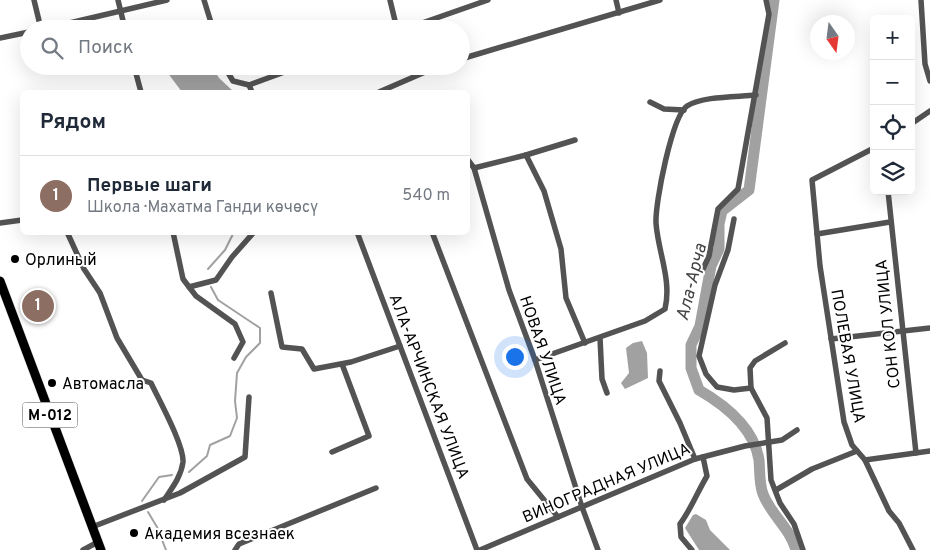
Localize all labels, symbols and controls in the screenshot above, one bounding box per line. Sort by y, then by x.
north arrow [810,15,855,60]
map controls [870,15,915,195]
button: + [870,15,915,60]
search box [20,20,470,75]
icon: search [38,34,66,62]
text: Поиск [78,36,134,60]
button: − [870,60,915,105]
button: locate [870,105,915,150]
text: Рядом [40,109,106,136]
button: layers [870,150,915,195]
text: Первые шаги [87,174,212,198]
text: 1 [53,186,59,206]
text: 540 m [402,186,450,206]
text: Школа · Махатма Ганди көчөсү [87,198,318,218]
water label: Ала-Арча [672,241,713,323]
place label: Орлиный [25,251,97,271]
marker: Орлиный [9,253,21,265]
street label: СОН КОЛ УЛИЦА [872,258,906,389]
pin: 1 [22,287,54,325]
street label: ПОЛЕВАЯ УЛИЦА [825,288,869,425]
street label: АЛА-АРЧИНСКАЯ УЛИЦА [384,292,473,482]
street label: НОВАЯ УЛИЦА [514,293,570,408]
your location [502,344,528,370]
place label: Автомасла [62,375,144,395]
marker: Автомасла [46,377,58,389]
road number: М-012 [22,402,78,428]
street label: ВИНОГРАДНАЯ УЛИЦА [520,439,694,528]
place label: Академия всезнаек [144,525,295,545]
marker: Академия всезнаек [128,527,140,539]

